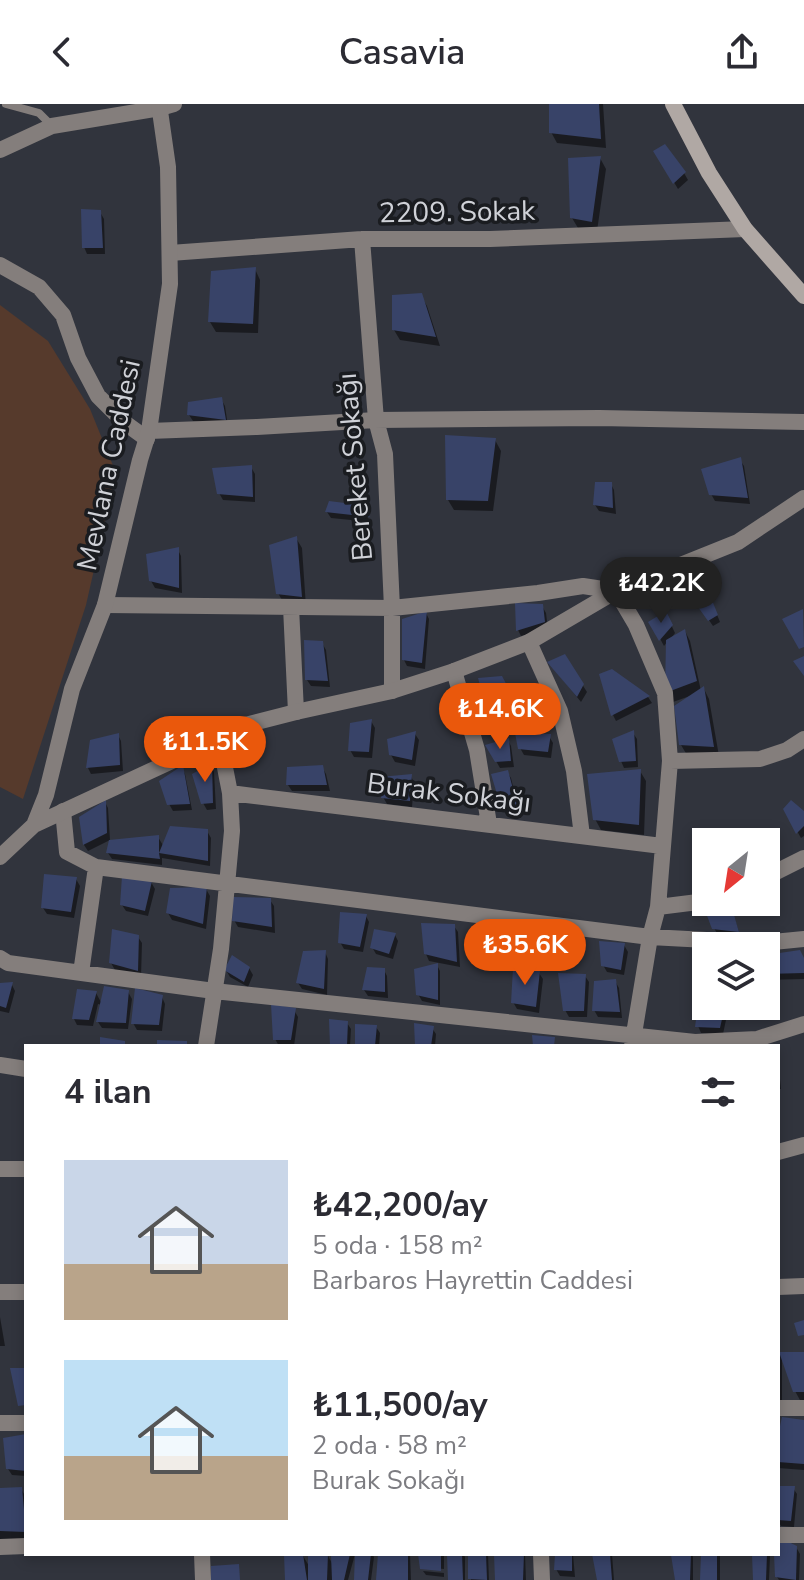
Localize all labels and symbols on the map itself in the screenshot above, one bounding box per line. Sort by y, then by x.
street label: 2209. Sokak [379,192,536,232]
street label: Mevlana Caddesi [68,356,150,574]
street label: Bereket Sokağı [328,371,382,563]
pin: ₺42.2K [596,557,726,625]
pin: ₺14.6K [435,683,565,751]
pin: ₺11.5K [140,716,270,784]
street label: Burak Sokağı [365,764,533,822]
north arrow [692,828,780,916]
pin: ₺35.6K [460,919,590,987]

